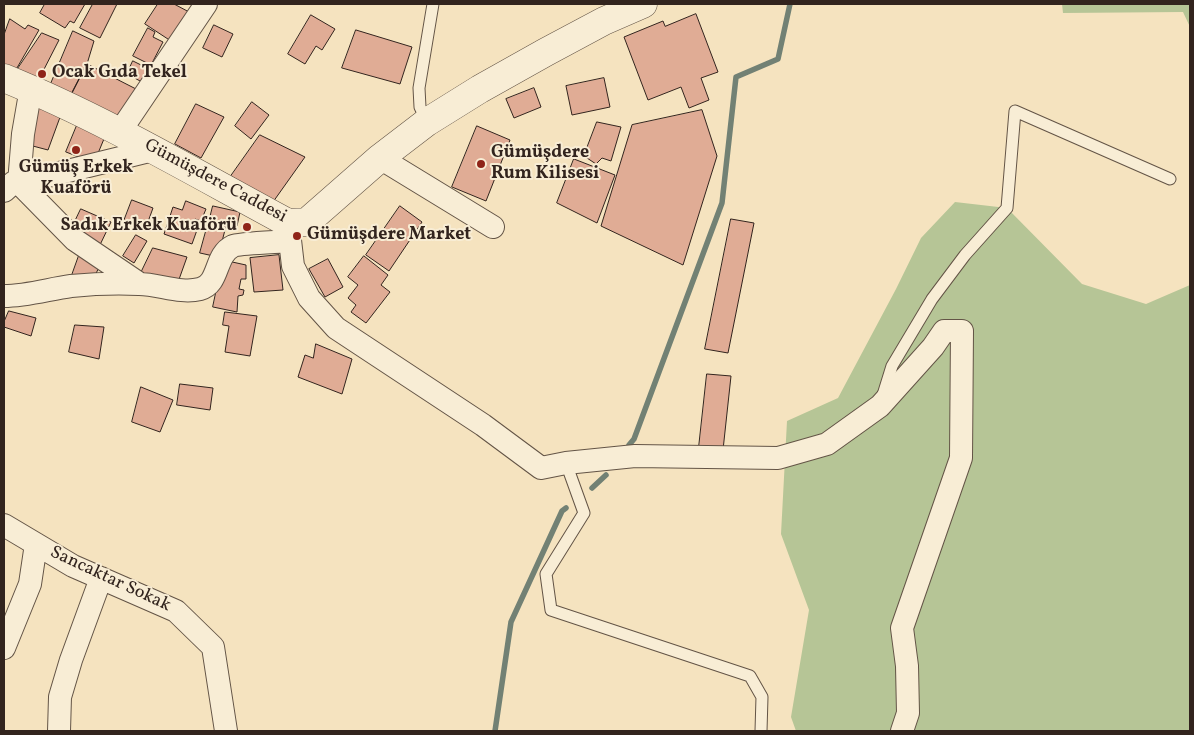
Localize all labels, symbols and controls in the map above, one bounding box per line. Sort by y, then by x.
place label: Ocak Gıda Tekel [52,63,187,85]
marker: Ocak Gıda Tekel [36,68,48,80]
street label: Gümüşdere Caddesi [140,135,290,229]
place label: Gümüşdere Rum Kilisesi [491,143,599,186]
marker: Gümüş Erkek Kuaförü [70,144,82,156]
place label: Gümüş Erkek Kuaförü [19,158,133,200]
marker: Gümüşdere Rum Kilisesi [475,158,487,170]
place label: Sadık Erkek Kuaförü [60,216,237,238]
marker: Sadık Erkek Kuaförü [241,221,253,233]
place label: Gümüşdere Market [307,225,471,247]
marker: Gümüşdere Market [291,230,303,242]
street label: Sancaktar Sokak [46,543,174,617]

